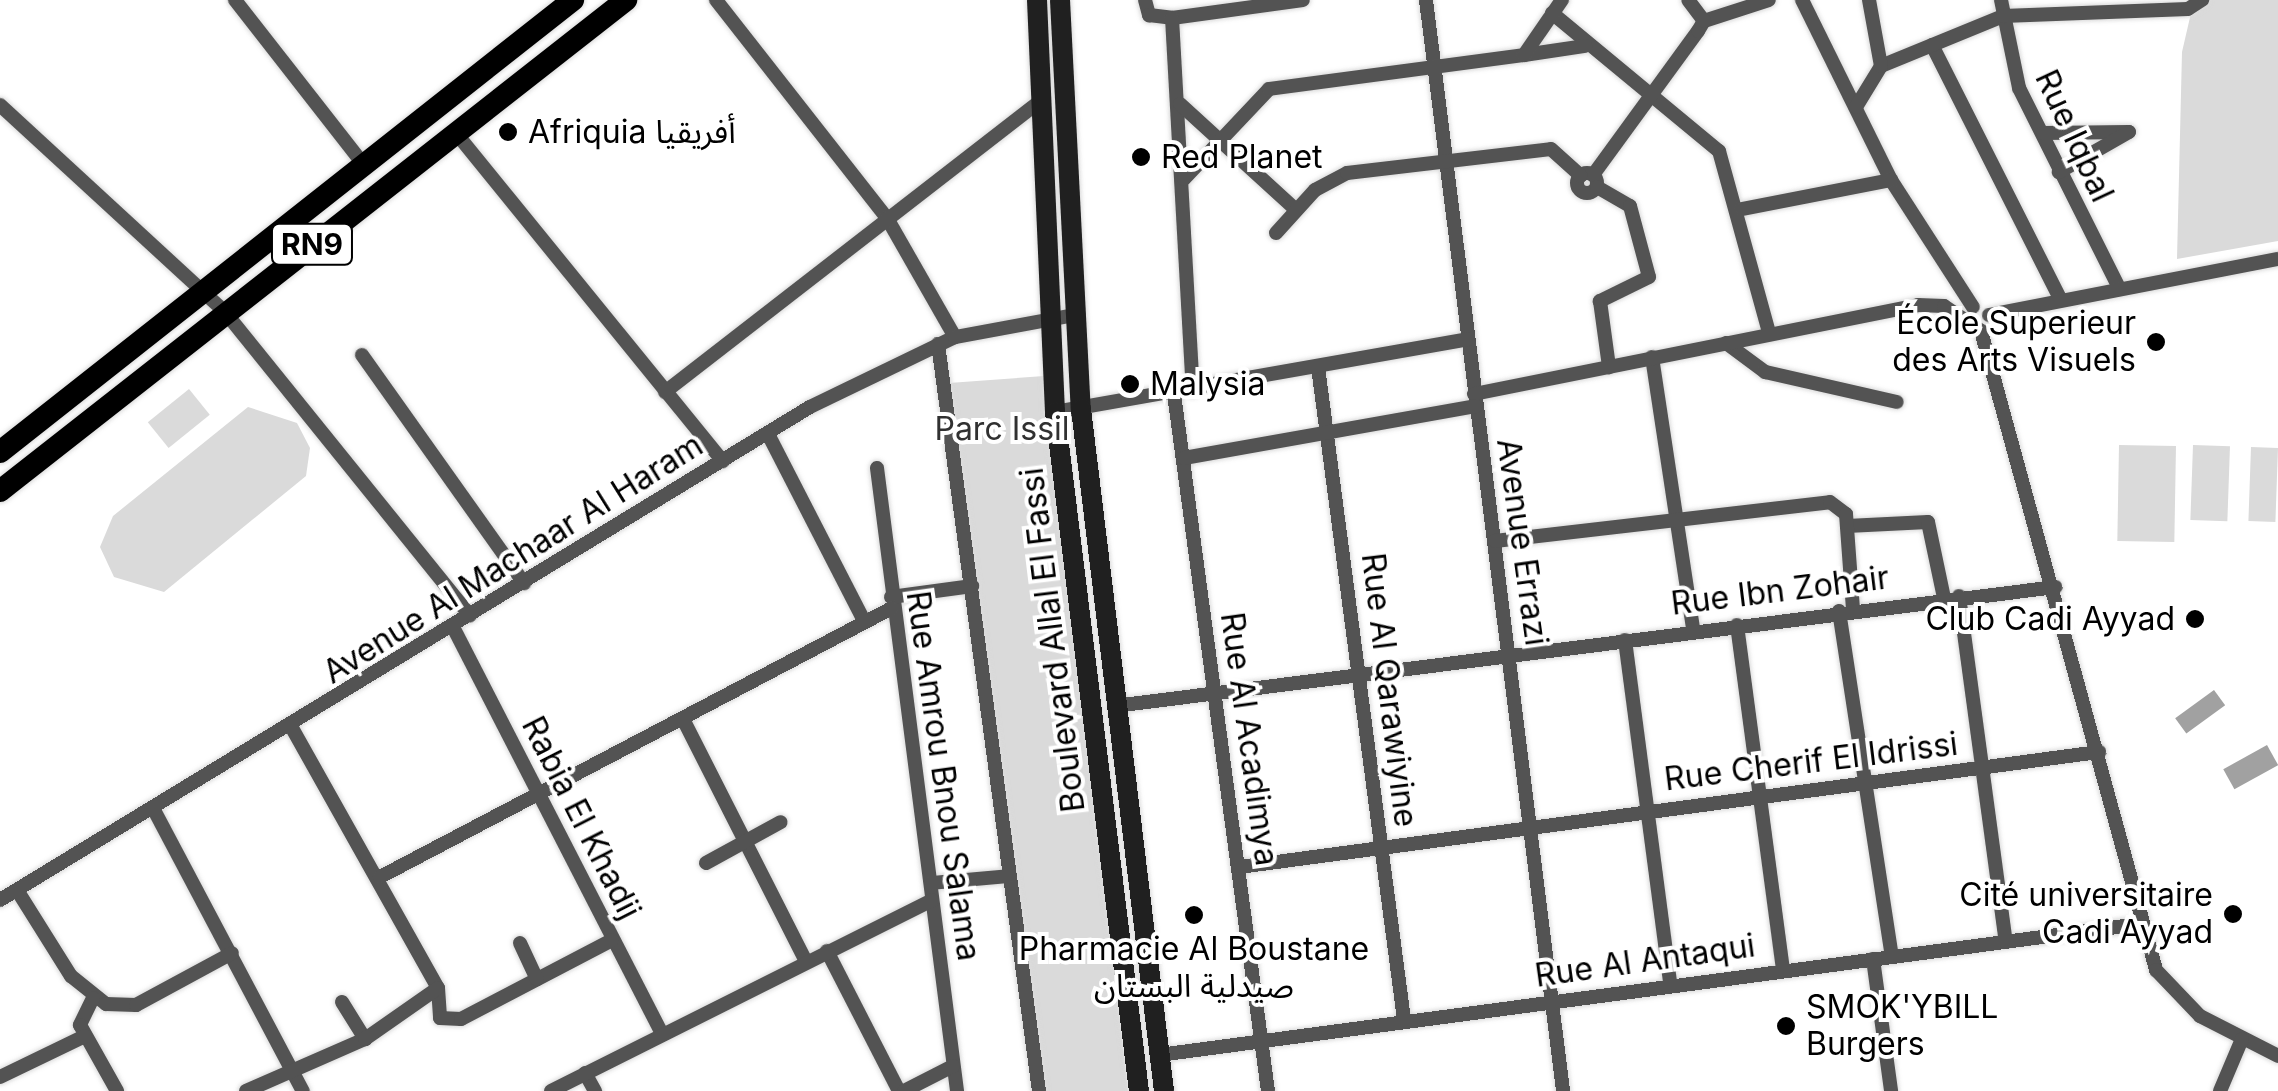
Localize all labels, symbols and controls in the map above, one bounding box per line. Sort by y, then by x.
street label: Rue Iqbal [2027,64,2121,208]
place label: Afriquia أفريقيا [528,113,736,151]
marker: Afriquia أفريقيا [497,121,519,143]
place label: Red Planet [1161,138,1323,176]
marker: Red Planet [1130,146,1152,168]
road number: RN9 [270,219,354,269]
place label: École Superieur des Arts Visuels [1892,305,2136,380]
marker: École Superieur des Arts Visuels [2145,331,2167,353]
place label: Malysia [1150,365,1265,403]
marker: Malysia [1119,373,1141,395]
park label: Parc Issil [934,410,1070,448]
street label: Avenue Al Machaar Al Haram [316,426,710,692]
street label: Avenue Errazi [1488,436,1556,648]
street label: Boulevard Allal El Fassi [1013,466,1093,814]
street label: Rue Al Qarawiyine [1353,551,1425,829]
street label: Rue Ibn Zohair [1669,559,1891,623]
street label: Rue Amrou Bnou Salama [898,589,988,963]
place label: Club Cadi Ayyad [1925,600,2175,638]
marker: Club Cadi Ayyad [2184,608,2206,630]
street label: Rue Al Acadimya [1212,610,1286,868]
street label: Rabia El Khadij [513,710,649,926]
street label: Rue Cherif El Idrissi [1662,725,1960,799]
place label: Cité universitaire Cadi Ayyad [1959,877,2213,952]
marker: Cité universitaire Cadi Ayyad [2222,903,2244,925]
marker: Pharmacie Al Boustane صيدلية البستان [1183,904,1205,926]
street label: Rue Al Antaqui [1532,927,1758,995]
place label: Pharmacie Al Boustane صيدلية البستان [1019,931,1369,1006]
place label: SMOK'YBILL Burgers [1806,989,1998,1064]
marker: SMOK'YBILL Burgers [1775,1015,1797,1037]

